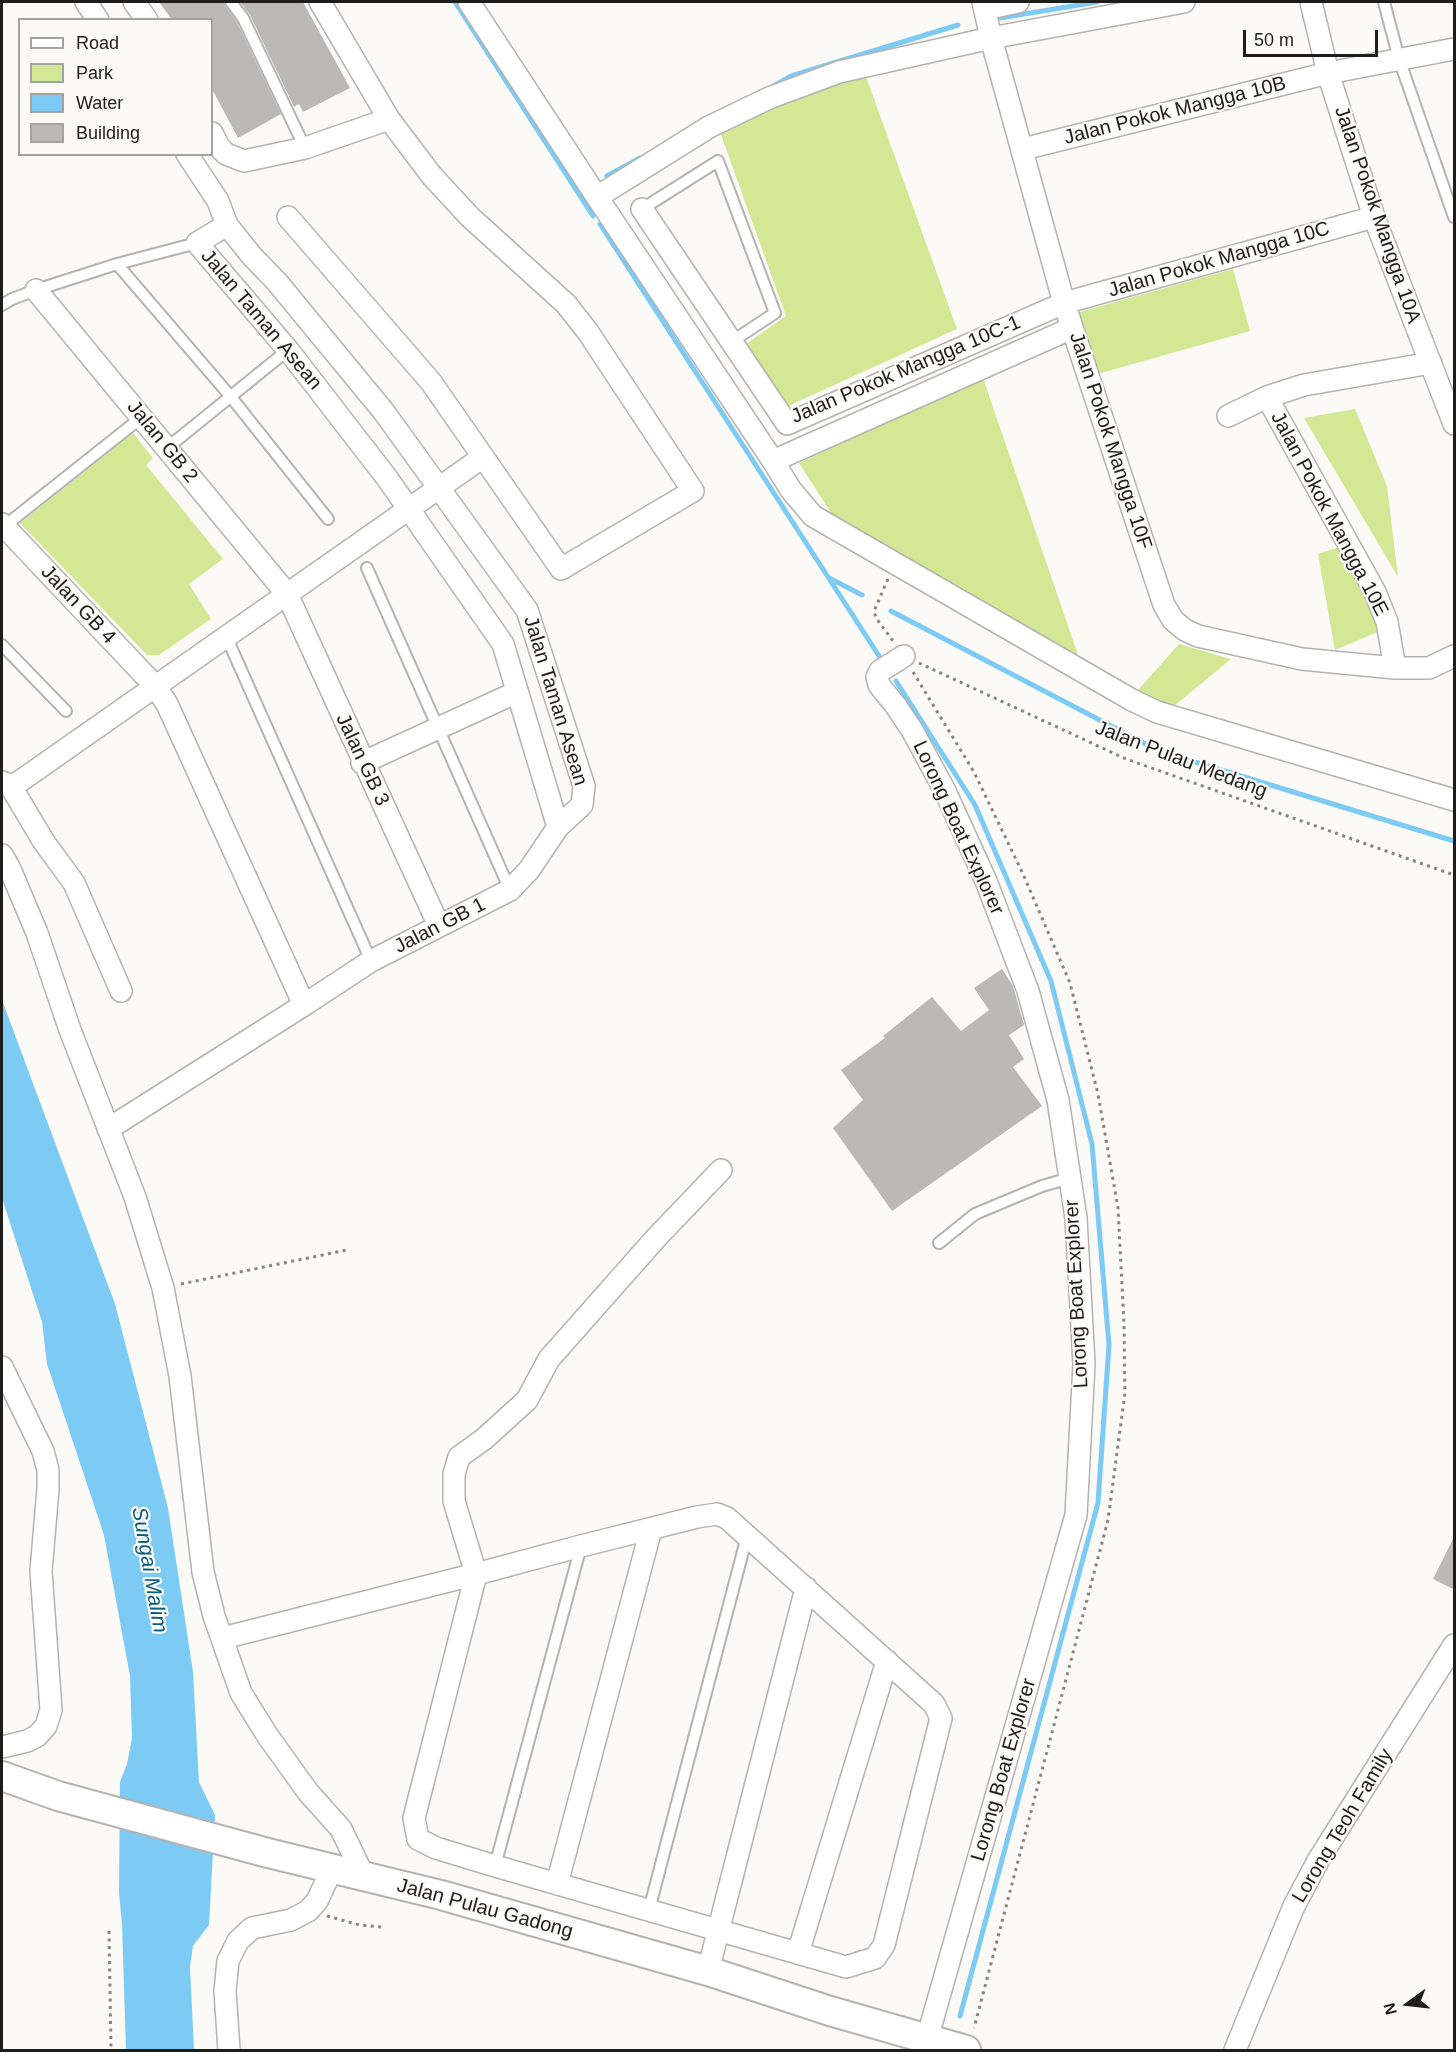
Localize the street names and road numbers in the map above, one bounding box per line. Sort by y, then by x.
street label: Jalan Pokok Mangga 10B [1062,72,1288,150]
street label: Jalan Pokok Mangga 10A [1329,103,1425,327]
street label: Jalan Pokok Mangga 10C [1106,217,1332,303]
street label: Jalan Taman Asean [195,245,327,395]
street label: Jalan Pokok Mangga 10C-1 [788,311,1024,429]
street label: Jalan Pokok Mangga 10F [1064,329,1156,553]
street label: Jalan GB 2 [122,396,202,488]
street label: Jalan Pokok Mangga 10E [1265,408,1393,620]
street label: Jalan GB 4 [35,561,121,649]
street label: Jalan Taman Asean [518,613,592,789]
street label: Jalan GB 3 [330,710,394,810]
street label: Jalan Pulau Medang [1092,716,1270,804]
street label: Lorong Boat Explorer [907,737,1009,919]
street label: Jalan GB 1 [390,893,490,959]
street label: Lorong Boat Explorer [1060,1199,1094,1389]
street label: Lorong Boat Explorer [966,1676,1042,1864]
street label: Lorong Teoh Family [1287,1745,1399,1907]
street label: Jalan Pulau Gadong [394,1874,576,1944]

